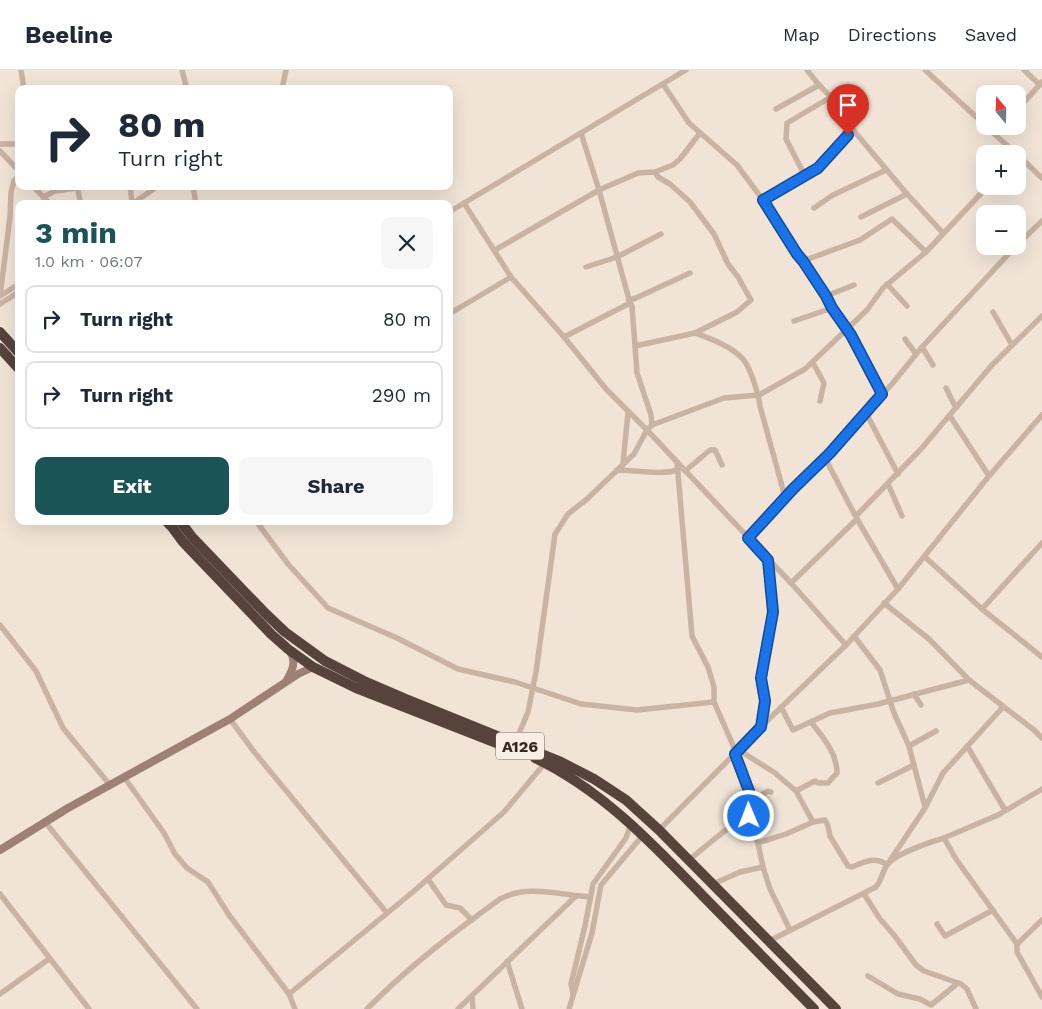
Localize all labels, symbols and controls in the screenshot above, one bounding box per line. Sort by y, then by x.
text: Beeline [25,21,113,49]
text: Map [783,24,820,45]
text: Directions [848,24,937,45]
text: Saved [965,24,1017,45]
pin [827,84,869,135]
north arrow [976,85,1026,135]
map controls [976,85,1026,255]
icon: arrive [834,91,862,119]
text: 80 m [118,104,205,146]
icon: right [35,105,100,170]
button: + [976,145,1026,195]
text: Turn right [118,146,223,171]
button: − [976,205,1026,255]
text: 3 min [35,215,117,250]
button: close [381,217,433,269]
text: 1.0 km · 06:07 [35,252,142,271]
icon: right [37,305,65,333]
text: Turn right [80,308,173,331]
text: 80 m [383,308,431,331]
icon: right [37,381,65,409]
text: Turn right [80,384,173,407]
text: 290 m [372,384,431,407]
button: Exit [35,457,229,515]
button: Share [239,457,433,515]
road number: A126 [496,732,544,759]
position arrow [722,789,774,841]

